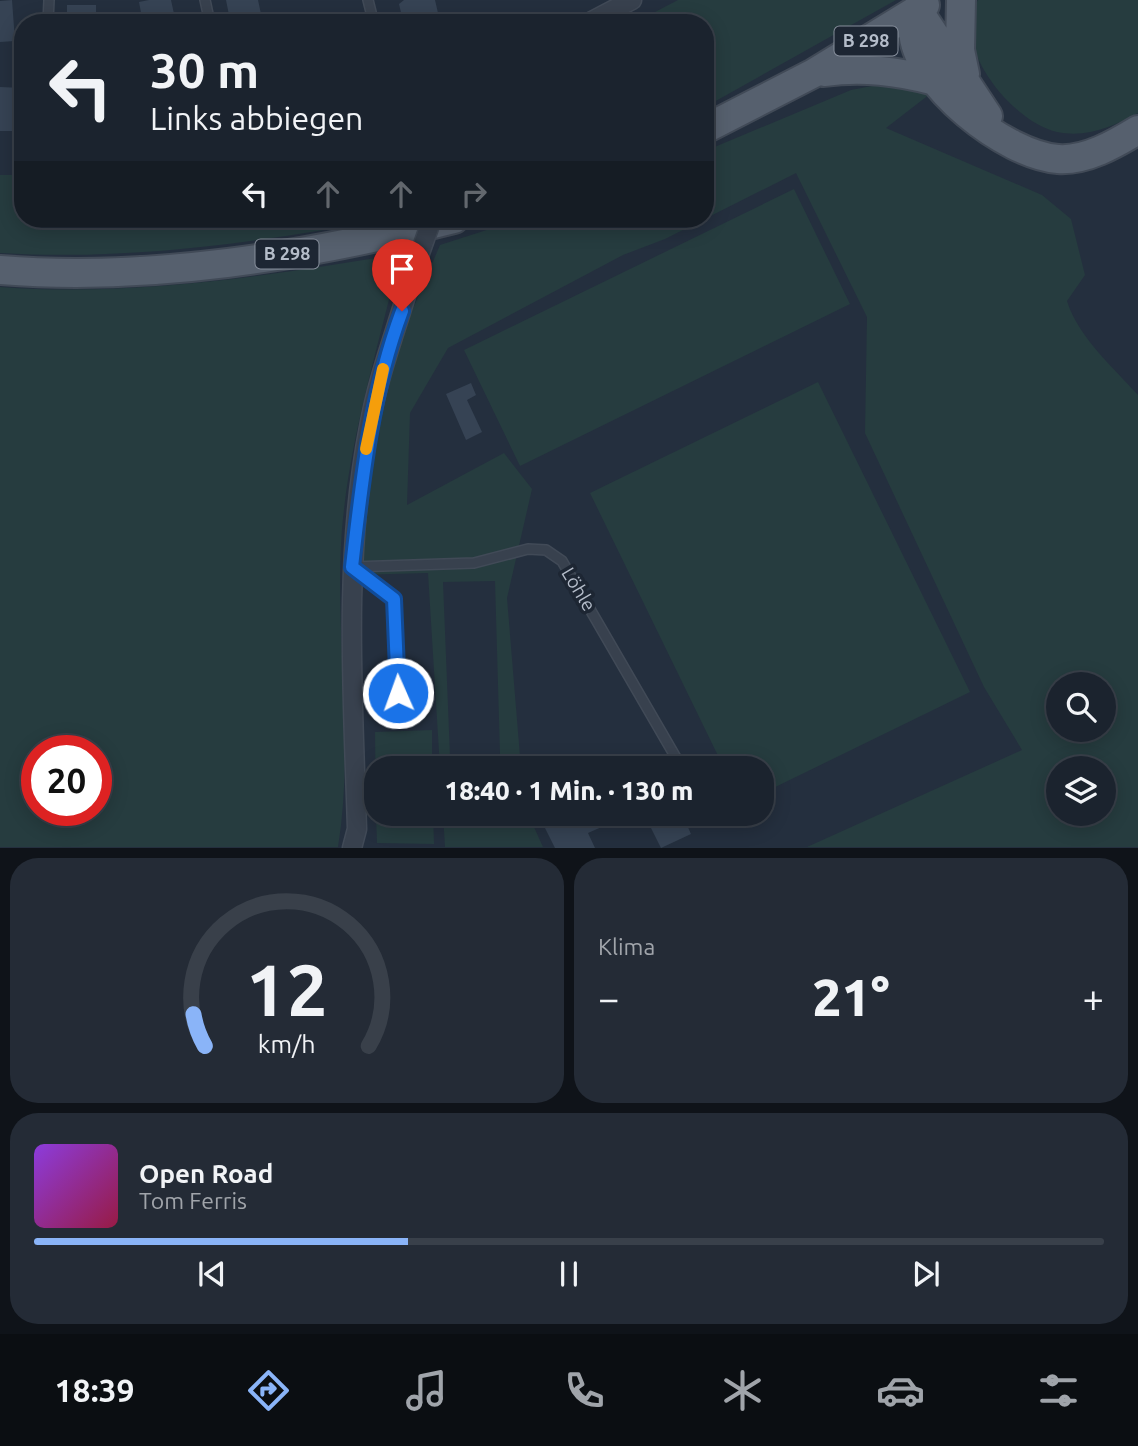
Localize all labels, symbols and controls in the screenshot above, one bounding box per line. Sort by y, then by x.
road number: B 298 [834,26,898,56]
icon: left [35,42,126,133]
text: 30 m [150,42,259,97]
text: Links abbiegen [150,100,363,136]
icon: left [236,175,274,213]
icon: ahead [309,175,347,213]
icon: ahead [382,175,420,213]
icon: right [455,175,493,213]
pin [372,239,432,311]
road number: B 298 [256,240,318,268]
icon: arrive [383,250,421,288]
street label: Löhle [557,563,601,615]
position arrow [361,656,435,730]
map controls [1046,672,1116,826]
button: search [1046,672,1116,742]
speed limit sign: 20 [21,735,112,826]
button: layers [1046,756,1116,826]
text: 18:40 · 1 Min. · 130 m [445,776,693,805]
text: Klima [598,934,655,959]
text: 12 [246,949,328,1031]
text: 21° [812,968,890,1026]
text: − [598,977,619,1019]
text: + [1083,977,1104,1019]
text: km/h [258,1030,316,1058]
text: Open Road [139,1159,273,1188]
text: Tom Ferris [139,1188,247,1213]
icon: previous [193,1255,231,1293]
icon: pause [550,1255,588,1293]
icon: next [907,1255,945,1293]
icon: directions [244,1366,293,1415]
icon: music [402,1366,451,1415]
icon: phone [560,1366,609,1415]
icon: climate [718,1366,767,1415]
icon: car [876,1366,925,1415]
icon: filters [1034,1366,1083,1415]
text: 18:39 [55,1372,135,1408]

